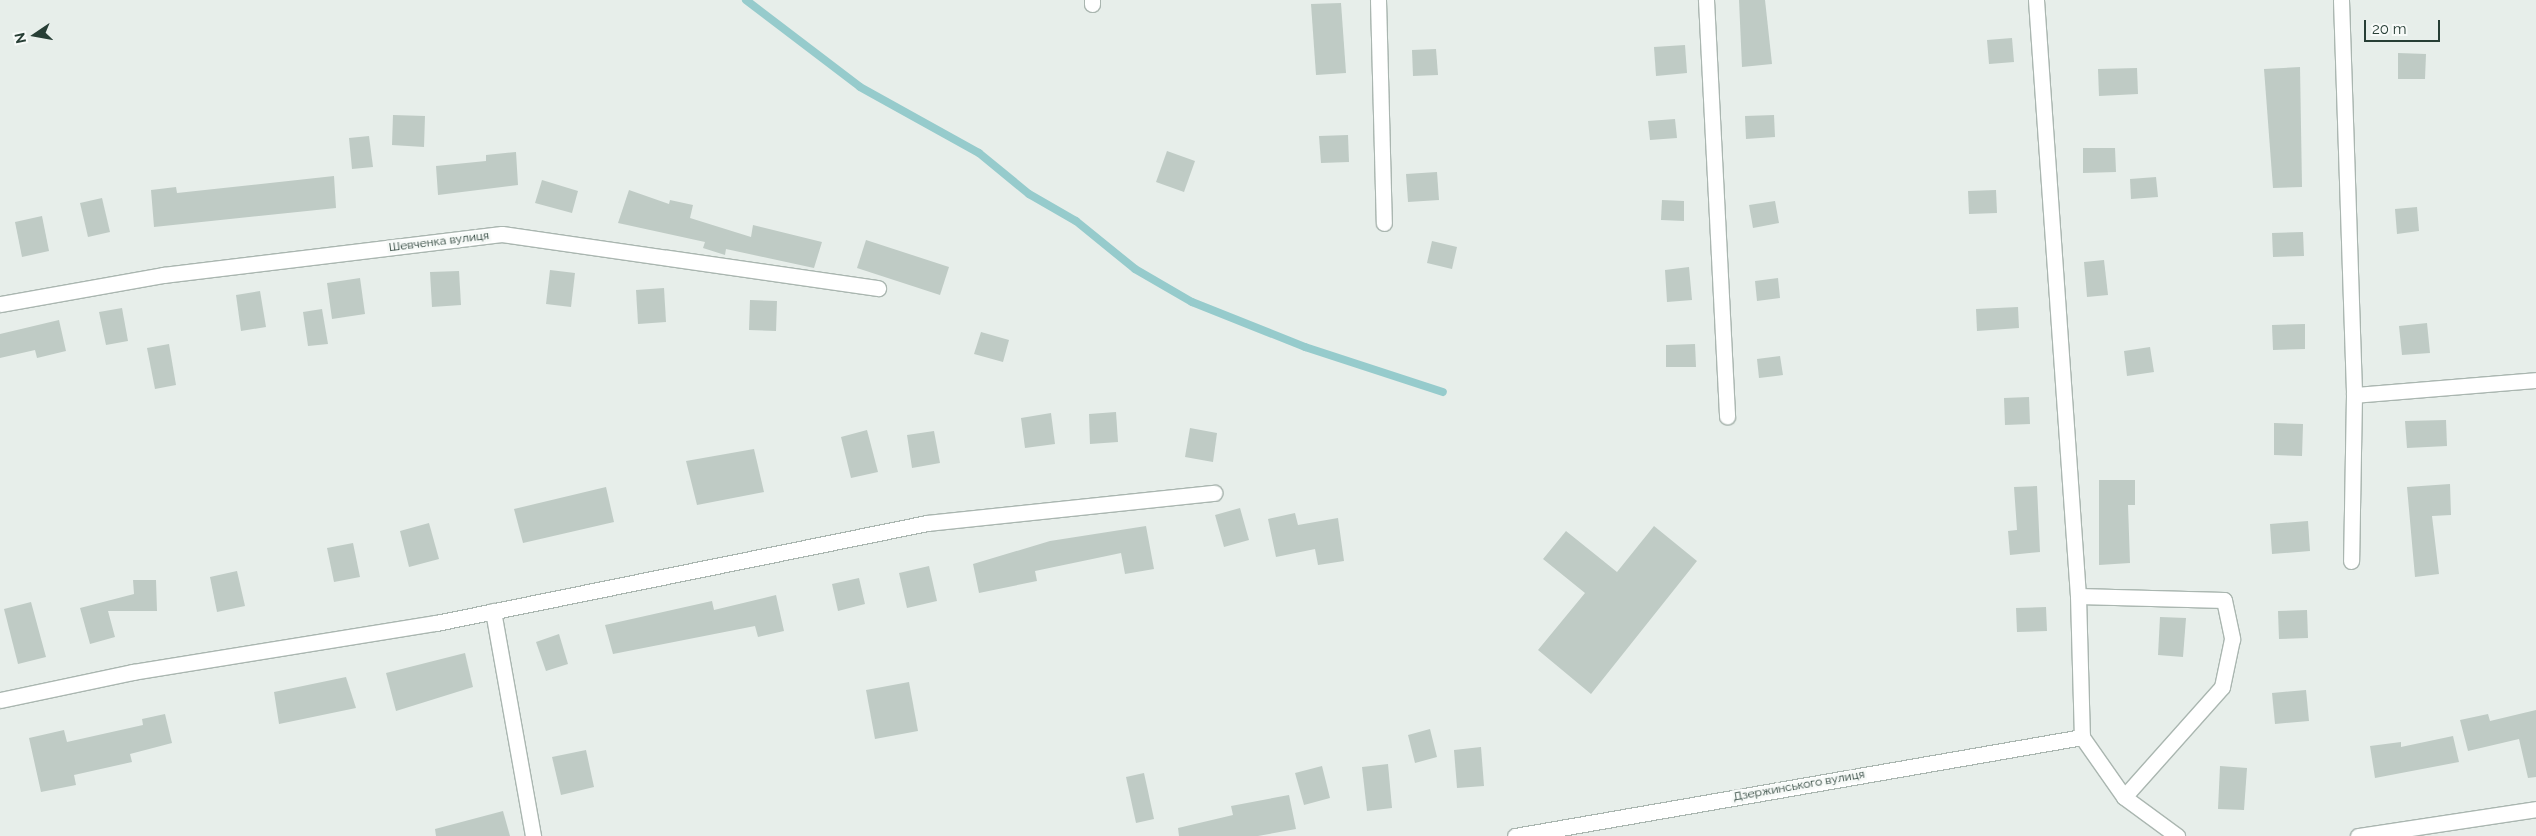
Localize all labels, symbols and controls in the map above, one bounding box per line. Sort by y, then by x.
north arrow [10,10,60,60]
scale bar [2366,10,2442,42]
text: 20 m [2372,20,2407,38]
text: N [11,31,29,45]
street label: Шевченка вулиця [388,229,490,255]
street label: Дзержинського вулиця [1732,767,1866,805]

